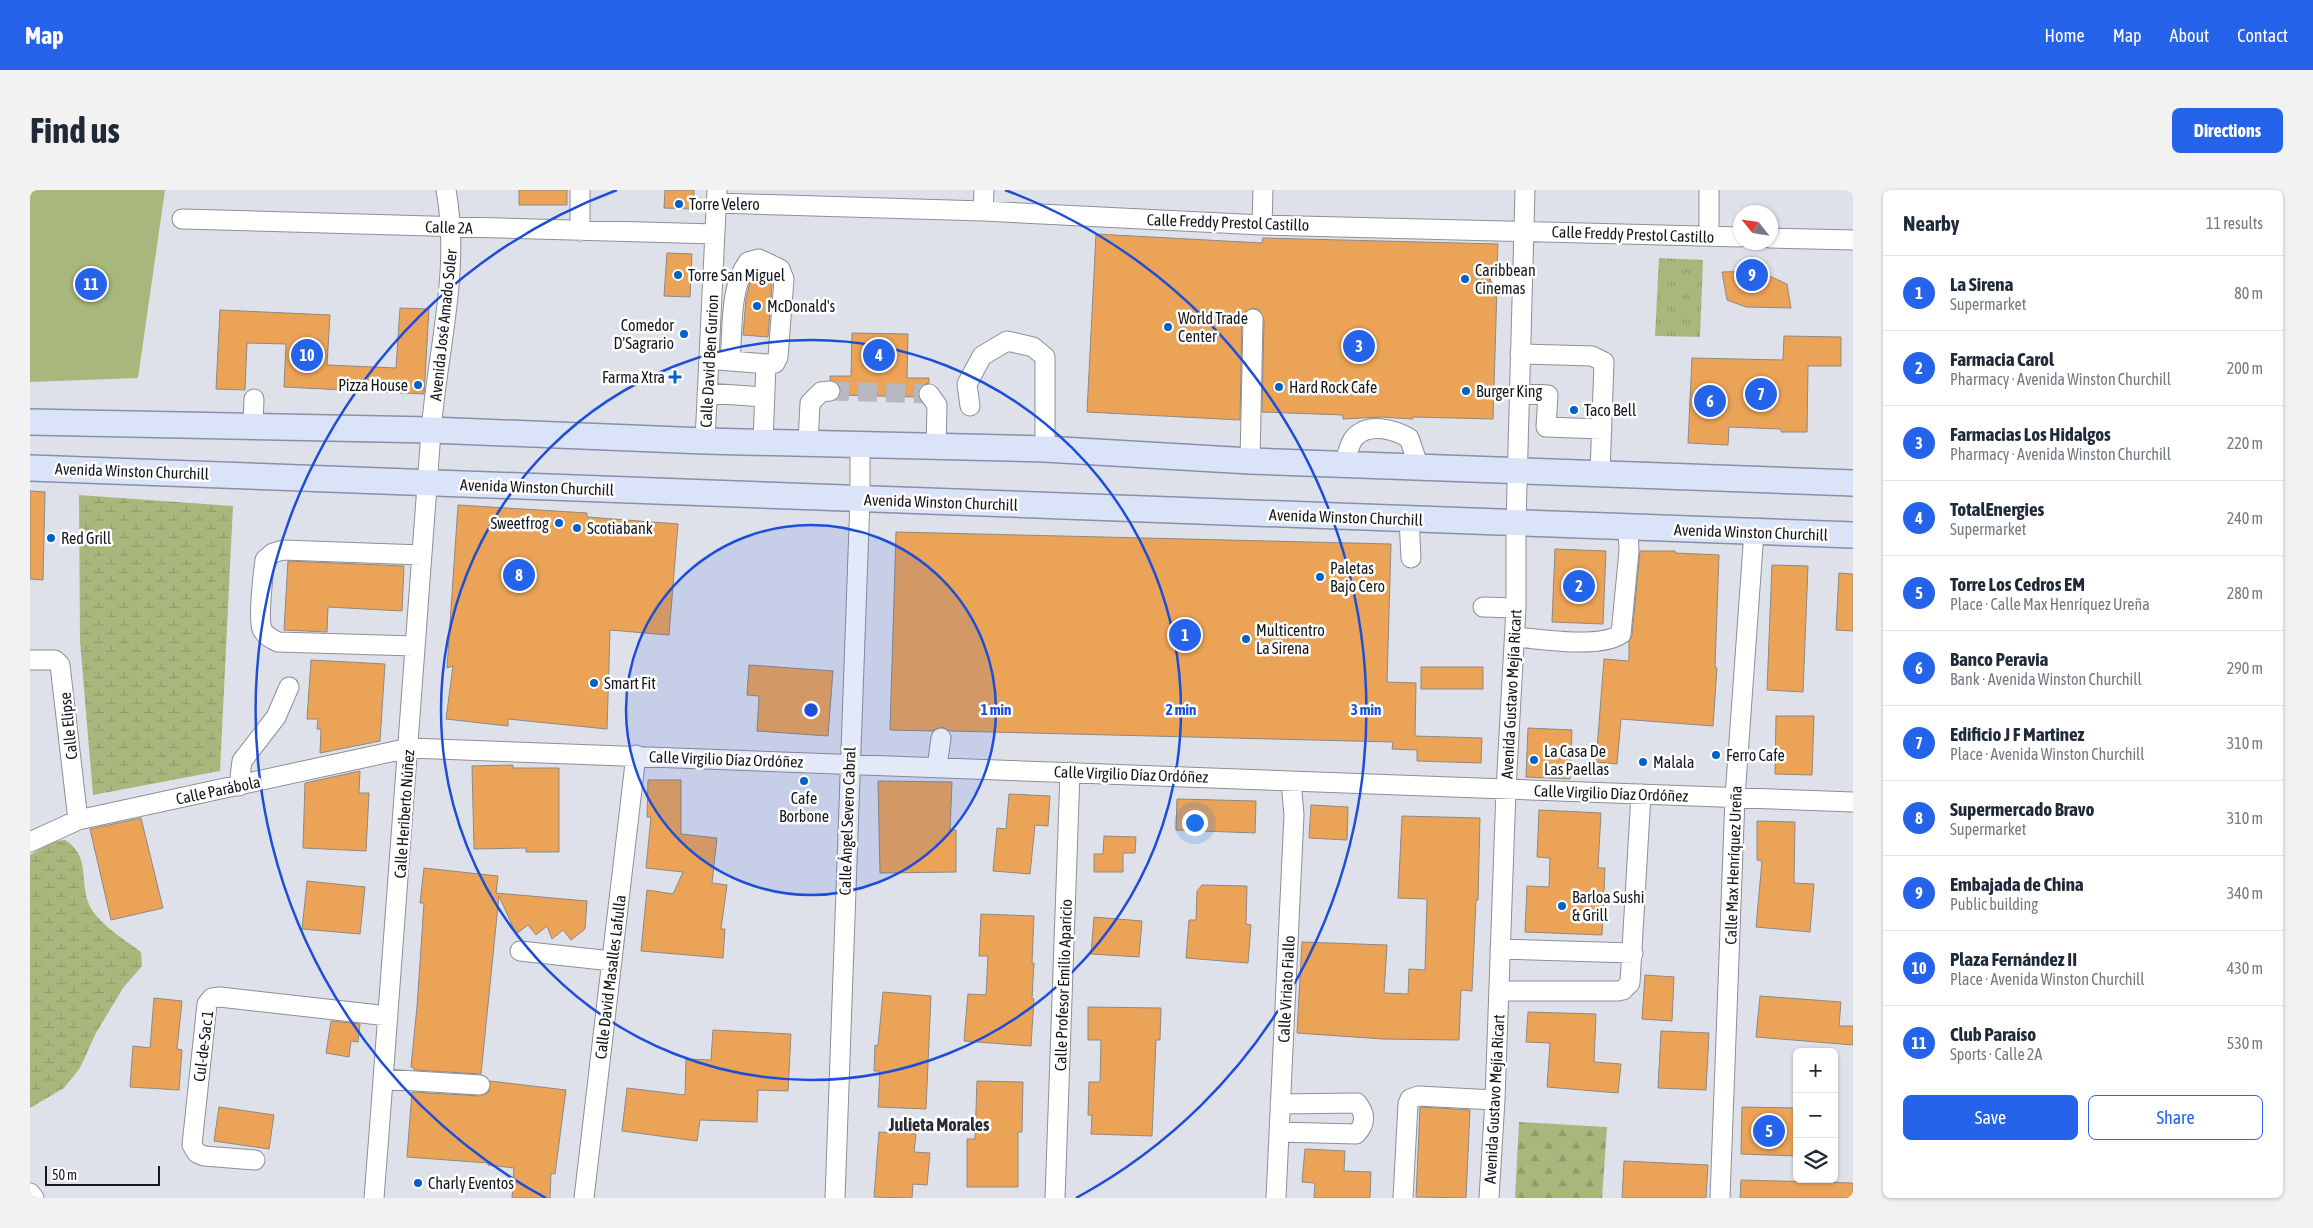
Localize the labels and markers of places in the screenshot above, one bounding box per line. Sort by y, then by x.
place label: Torre Velero [689,195,760,213]
marker: Torre Velero [673,198,685,210]
pin: 9 [1736,256,1768,294]
place label: Caribbean Cinemas [1475,261,1536,297]
pin: 11 [75,265,107,303]
place label: Torre San Miguel [688,266,786,285]
marker: Torre San Miguel [672,269,684,281]
marker: Caribbean Cinemas [1459,273,1471,285]
place label: McDonald's [767,297,836,315]
marker: McDonald's [751,300,763,312]
place label: World Trade Center [1178,309,1248,345]
place label: Comedor D'Sagrario [614,316,674,353]
marker: World Trade Center [1162,321,1174,333]
pin: 3 [1343,327,1375,365]
marker: Comedor D'Sagrario [678,328,690,340]
pin: 10 [291,336,323,374]
pin: 4 [863,336,895,374]
place label: Farma Xtra [602,368,665,386]
marker: Farma Xtra [669,371,681,383]
pin: 7 [1745,375,1777,413]
place label: Pizza House [338,376,408,394]
place label: Hard Rock Cafe [1289,378,1377,396]
marker: Pizza House [412,379,424,391]
marker: Hard Rock Cafe [1273,381,1285,393]
place label: Burger King [1476,382,1543,401]
pin: 6 [1694,382,1726,420]
marker: Burger King [1460,385,1472,397]
place label: Taco Bell [1584,401,1637,419]
marker: Taco Bell [1568,404,1580,416]
place label: Sweetfrog [490,514,549,533]
marker: Sweetfrog [553,517,565,529]
place label: Scotiabank [587,519,653,537]
marker: Scotiabank [571,522,583,534]
place label: Red Grill [61,529,112,547]
marker: Red Grill [45,532,57,544]
pin: 8 [503,556,535,594]
place label: Paletas Bajo Cero [1330,559,1385,596]
pin: 2 [1563,567,1595,605]
marker: Paletas Bajo Cero [1314,571,1326,583]
pin: 1 [1169,616,1201,654]
place label: Multicentro La Sirena [1256,621,1325,657]
marker: Multicentro La Sirena [1240,633,1252,645]
place label: Smart Fit [604,674,656,692]
marker: Smart Fit [588,677,600,689]
centre of rings [802,701,820,719]
place label: La Casa De Las Paellas [1544,742,1610,778]
place label: Ferro Cafe [1726,746,1785,764]
marker: Ferro Cafe [1710,749,1722,761]
place label: Malala [1653,753,1695,771]
marker: La Casa De Las Paellas [1528,754,1540,766]
marker: Malala [1637,756,1649,768]
marker: Cafe Borbone [798,775,810,787]
place label: Cafe Borbone [779,789,829,825]
place label: Barloa Sushi & Grill [1572,888,1645,924]
marker: Barloa Sushi & Grill [1556,900,1568,912]
pin: 5 [1753,1112,1785,1150]
place label: Charly Eventos [428,1174,514,1193]
marker: Charly Eventos [412,1177,424,1189]

